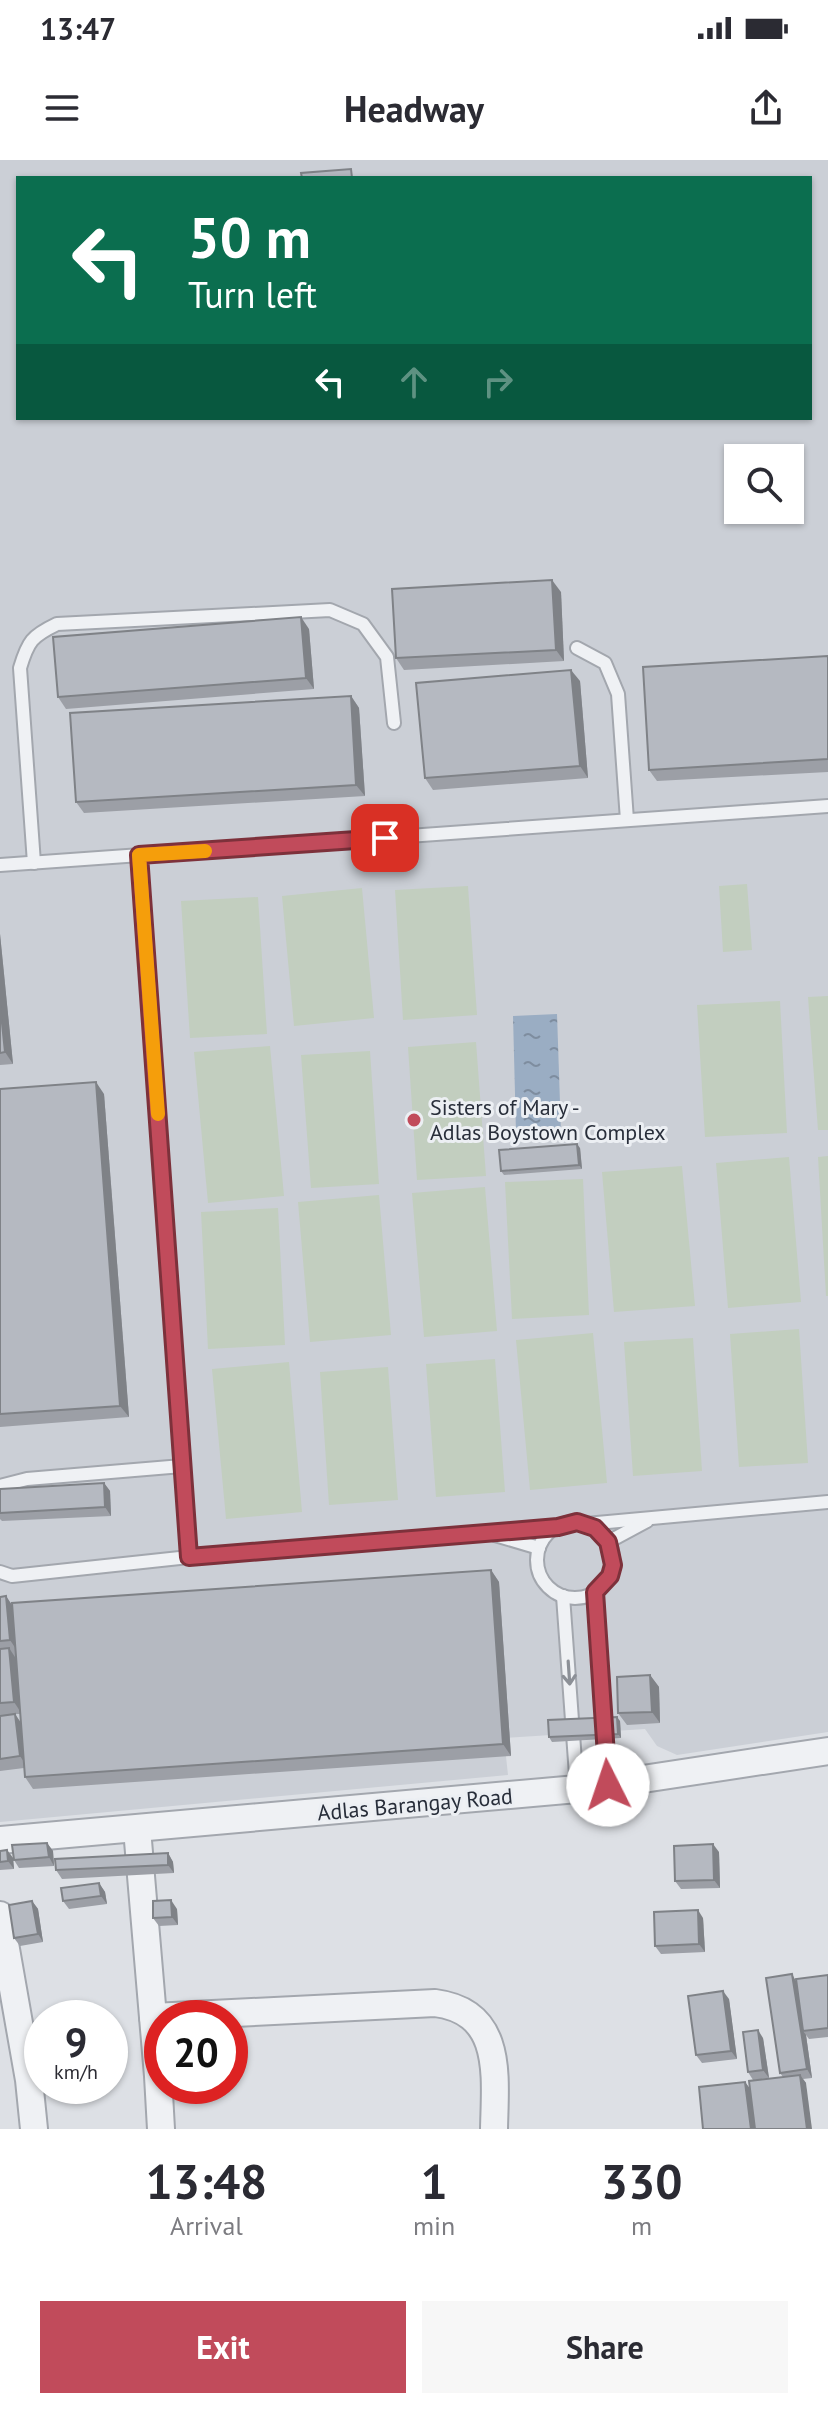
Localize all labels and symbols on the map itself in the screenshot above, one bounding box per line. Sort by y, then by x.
pin [351,804,419,872]
place label: Sisters of Mary - Adlas Boystown Complex [430,1093,666,1146]
marker: Sisters of Mary - Adlas Boystown Complex [405,1111,423,1129]
one-way arrow [562,1659,577,1686]
position arrow [566,1743,650,1827]
street label: Adlas Barangay Road [316,1782,514,1826]
speed limit sign: 20 [144,2000,248,2104]

